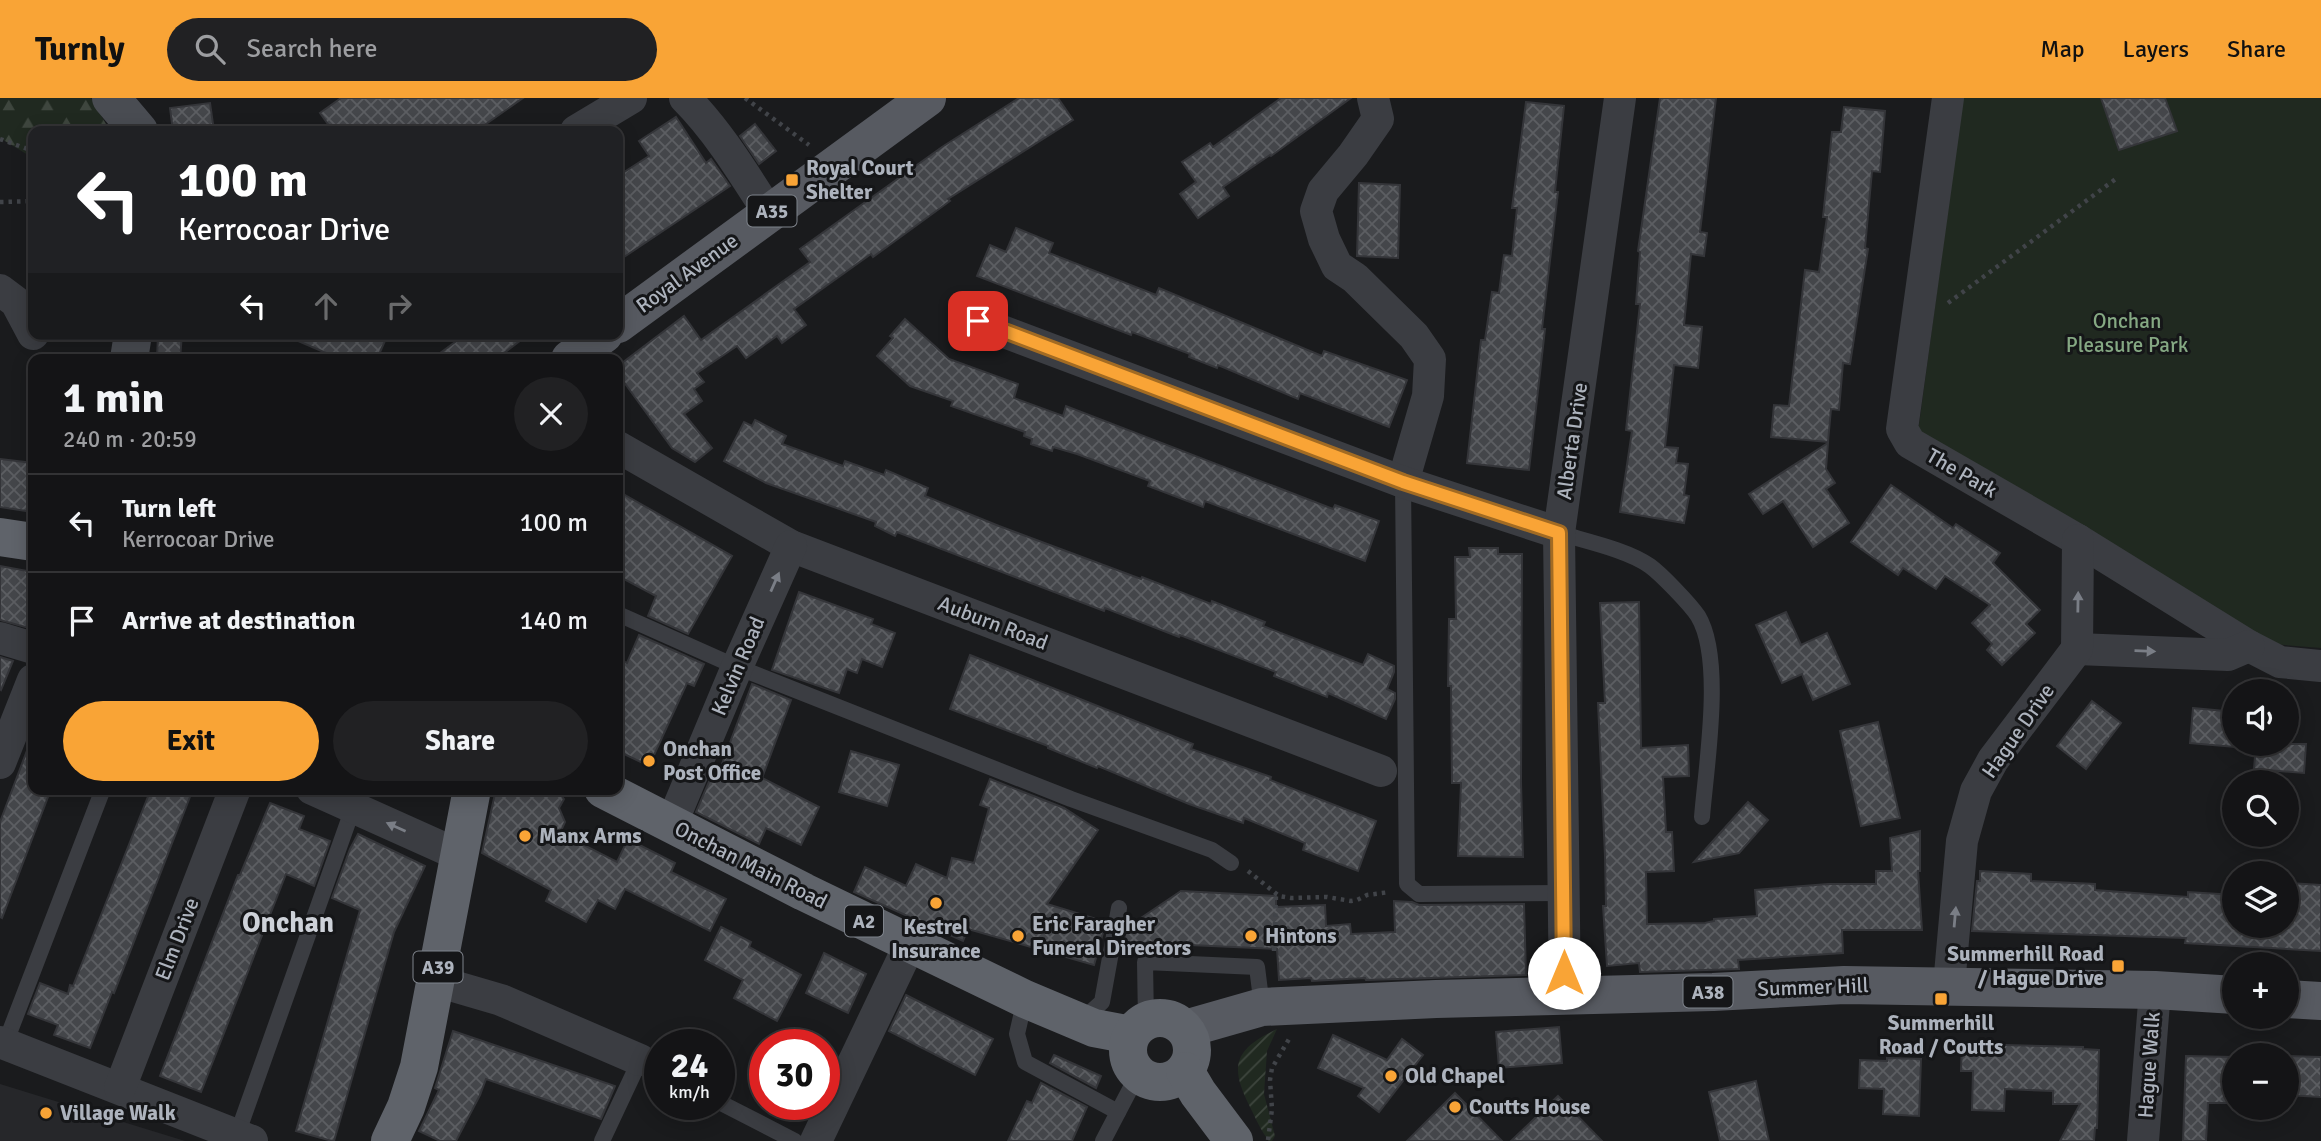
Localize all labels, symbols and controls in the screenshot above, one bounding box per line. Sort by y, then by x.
search box [167,18,657,81]
text: Turnly [35,29,125,70]
icon: search [191,30,229,68]
text: Search here [247,33,378,65]
text: Map [2040,34,2085,64]
text: Layers [2123,34,2189,64]
text: Share [2227,34,2286,64]
text: 100 m [178,150,308,210]
icon: left [63,154,154,245]
place label: Royal Court Shelter [806,155,914,205]
marker: Royal Court Shelter [784,172,800,188]
road number: A35 [748,195,796,226]
text: Kerrocoar Drive [178,210,390,249]
street label: Royal Avenue [631,227,743,319]
icon: left [234,287,272,325]
icon: ahead [307,287,345,325]
icon: right [380,287,418,325]
pin [948,291,1008,351]
icon: arrive [959,302,997,340]
park label: Onchan Pleasure Park [2066,308,2189,358]
text: 1 min [63,373,164,424]
button: close [514,377,588,451]
street label: Alberta Drive [1551,381,1593,501]
text: 240 m · 20:59 [63,425,197,454]
street label: The Park [1922,442,2002,504]
text: Turn left [122,493,216,525]
icon: left [63,504,101,542]
text: 100 m [519,507,588,539]
text: Kerrocoar Drive [122,525,275,554]
one-way arrow [769,572,781,592]
street label: Auburn Road [934,590,1052,656]
one-way arrow [2072,590,2084,612]
icon: arrive [63,602,101,640]
text: Arrive at destination [122,605,355,637]
text: 140 m [519,605,588,637]
street label: Kelvin Road [706,613,770,719]
one-way arrow [2135,646,2157,657]
street label: Hague Drive [1976,679,2060,783]
map controls [2222,679,2299,1120]
button: sound [2222,679,2299,756]
button: Exit [63,701,319,781]
button: Share [333,701,588,781]
place label: Onchan Post Office [663,736,761,786]
marker: Onchan Post Office [641,753,657,769]
button: search [2222,770,2299,847]
street label: Onchan Main Road [670,815,832,915]
one-way arrow [386,821,407,832]
place label: Manx Arms [539,823,642,849]
marker: Manx Arms [517,828,533,844]
button: layers [2222,861,2299,938]
street label: Elm Drive [149,894,205,984]
marker: Kestrel Insurance [928,895,944,911]
district label: Onchan [242,906,334,940]
road number: A2 [845,906,883,936]
one-way arrow [1950,906,1961,928]
place label: Eric Faragher Funeral Directors [1032,911,1191,961]
place label: Kestrel Insurance [891,914,981,964]
place label: Hintons [1265,923,1337,949]
marker: Eric Faragher Funeral Directors [1010,928,1026,944]
marker: Hintons [1243,928,1259,944]
position arrow [1527,936,1601,1010]
place label: Summerhill Road / Hague Drive [1947,941,2104,991]
road number: A39 [414,952,462,982]
button: + [2222,952,2299,1029]
marker: Summerhill Road / Hague Drive [2110,958,2126,974]
street label: Summer Hill [1757,972,1869,1002]
road number: A38 [1684,976,1732,1007]
marker: Summerhill Road / Coutts [1933,991,1949,1007]
place label: Summerhill Road / Coutts [1879,1010,2003,1060]
street label: Hague Walk [2132,1010,2166,1119]
speed limit sign: 30 [749,1029,840,1120]
button: − [2222,1043,2299,1120]
text: 24 [671,1044,708,1087]
place label: Old Chapel [1405,1063,1505,1089]
marker: Old Chapel [1383,1068,1399,1084]
text: km/h [669,1081,710,1103]
place label: Coutts House [1469,1094,1590,1120]
marker: Coutts House [1447,1099,1463,1115]
place label: Village Walk [60,1100,176,1126]
marker: Village Walk [38,1105,54,1121]

